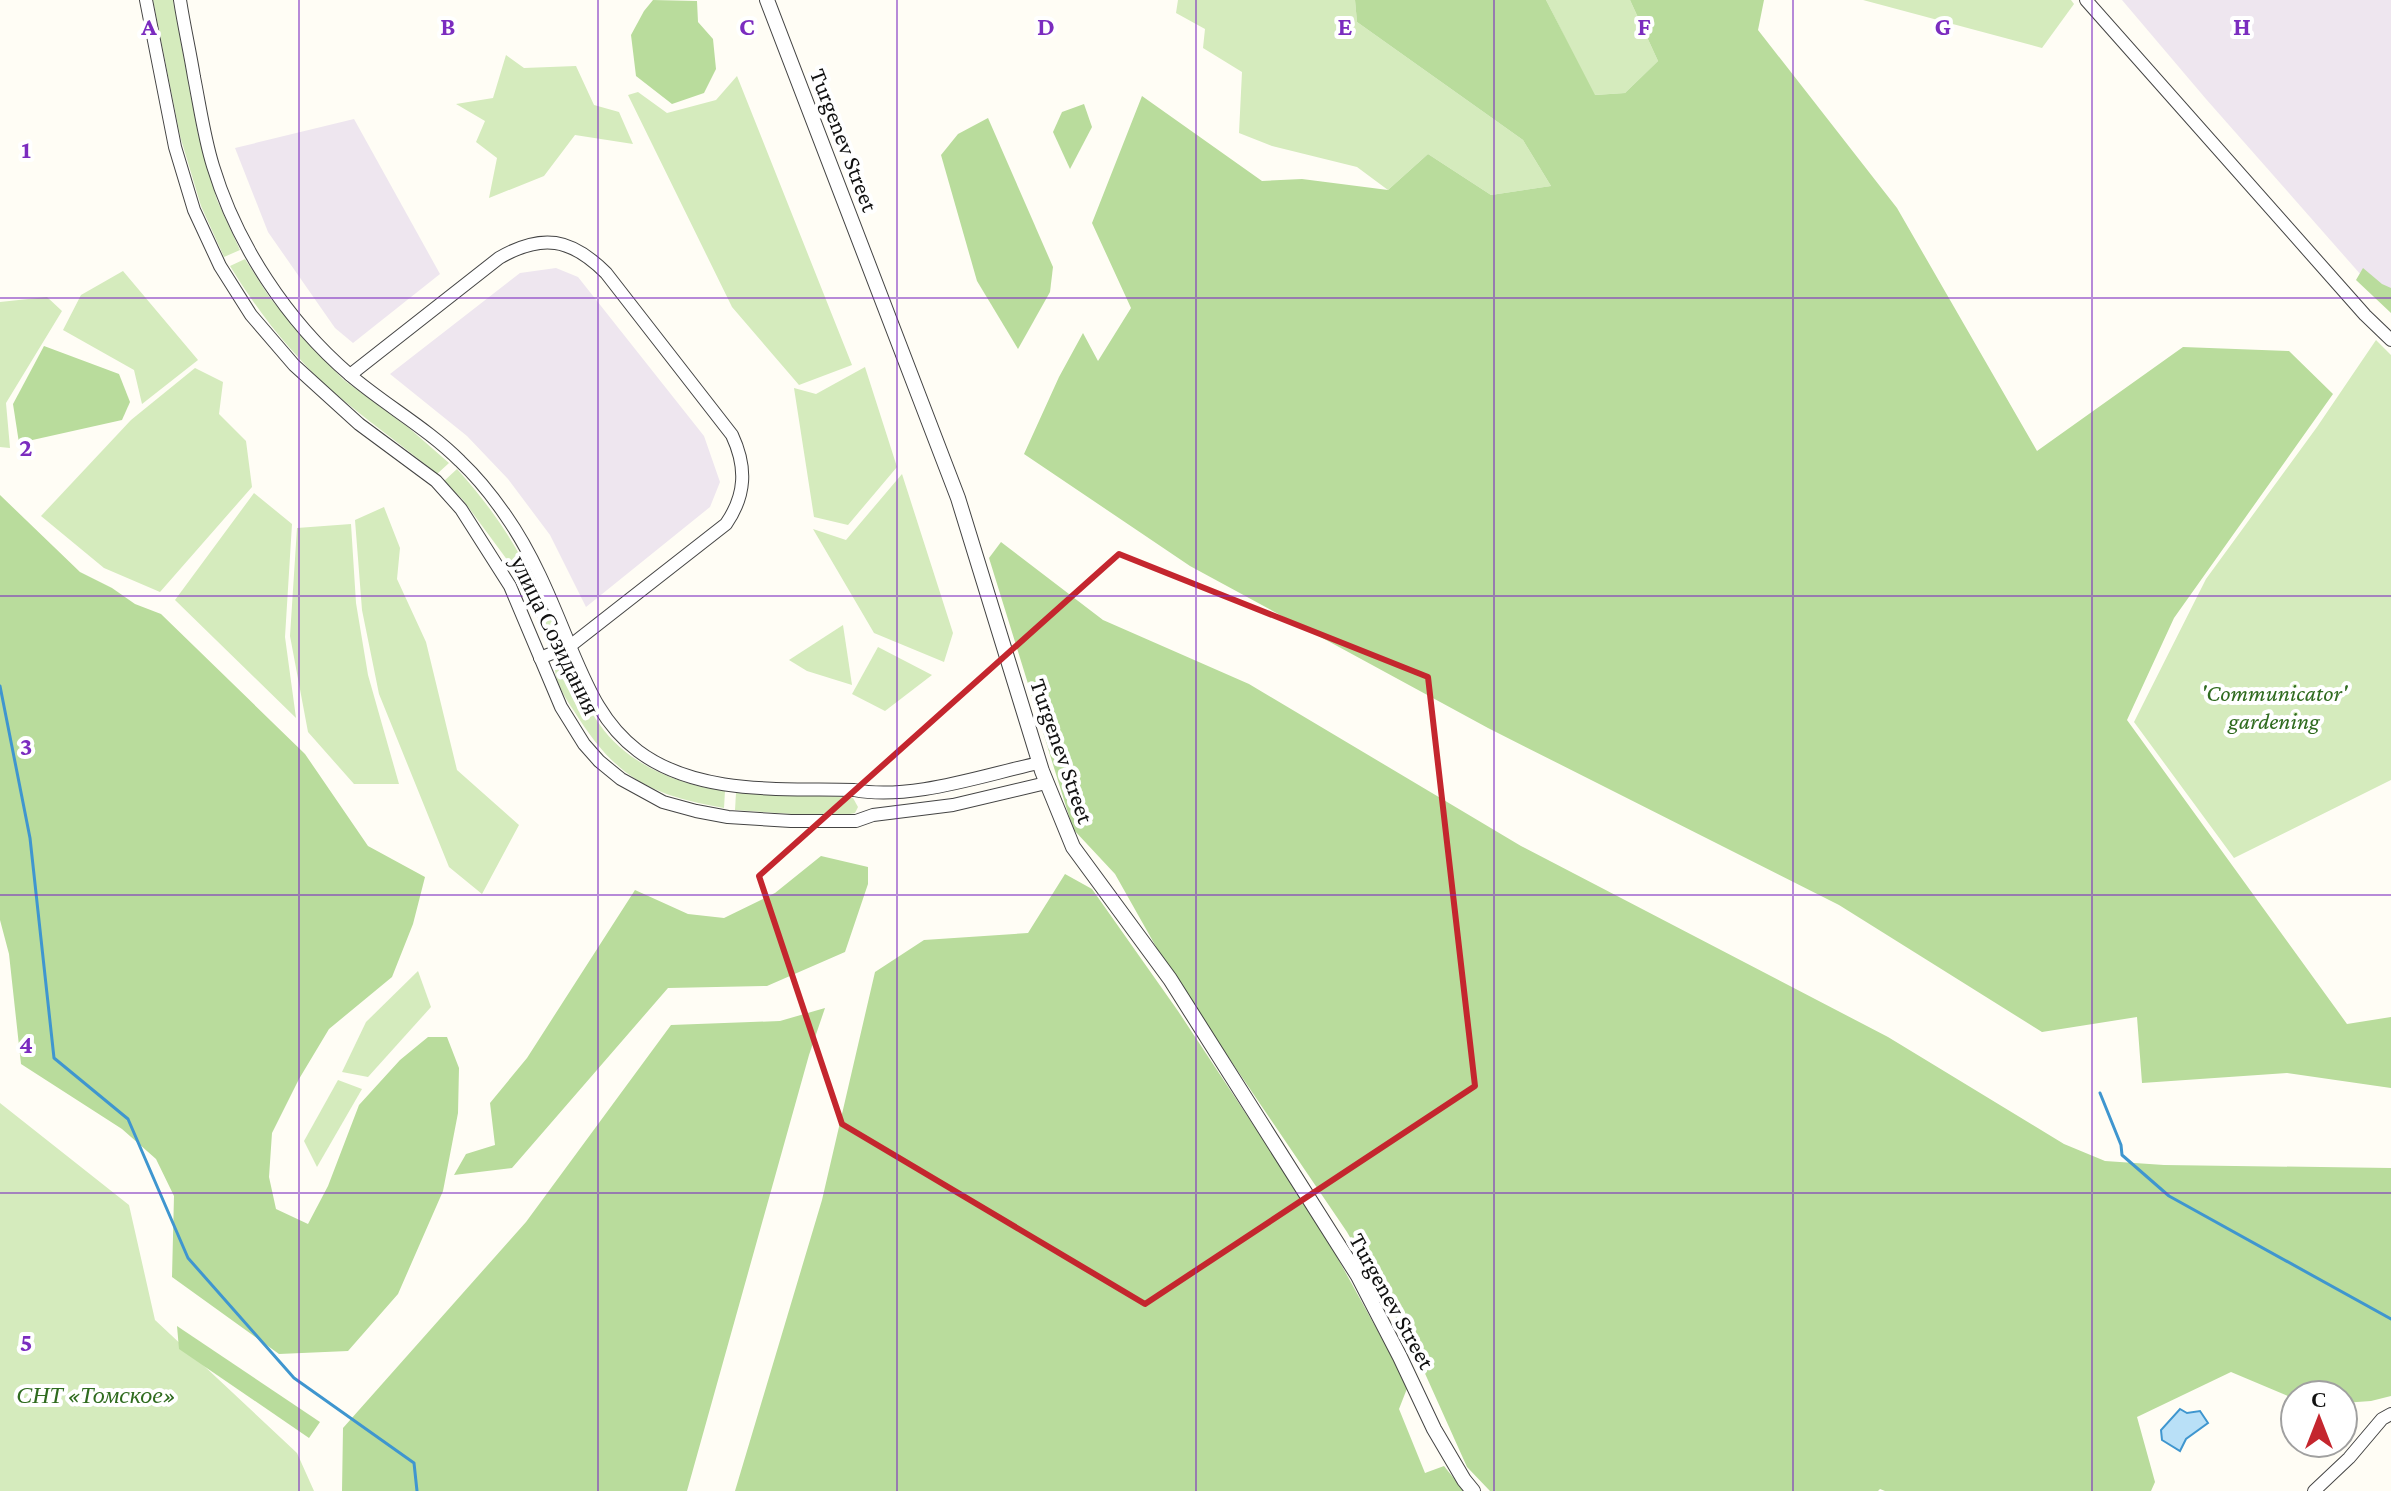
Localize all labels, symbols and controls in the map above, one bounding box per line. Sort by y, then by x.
text: A [140,12,157,41]
text: B [440,12,456,41]
text: C [739,12,755,41]
text: D [1037,12,1055,41]
text: E [1338,12,1353,41]
text: F [1637,12,1651,41]
text: G [1935,12,1951,41]
text: H [2233,12,2251,41]
street label: Turgenev Street [805,65,885,216]
text: 1 [21,135,31,164]
text: 2 [19,433,33,462]
street label: улица Созидания [505,551,606,719]
street label: Turgenev Street [1025,675,1100,828]
park label: 'Communicator' gardening [2201,679,2349,734]
text: 3 [20,732,32,761]
text: 4 [19,1030,33,1059]
street label: Turgenev Street [1344,1228,1441,1374]
text: 5 [20,1328,32,1357]
north arrow [2279,1379,2359,1459]
park label: СНТ «Томское» [16,1381,176,1408]
text: С [2311,1387,2327,1412]

